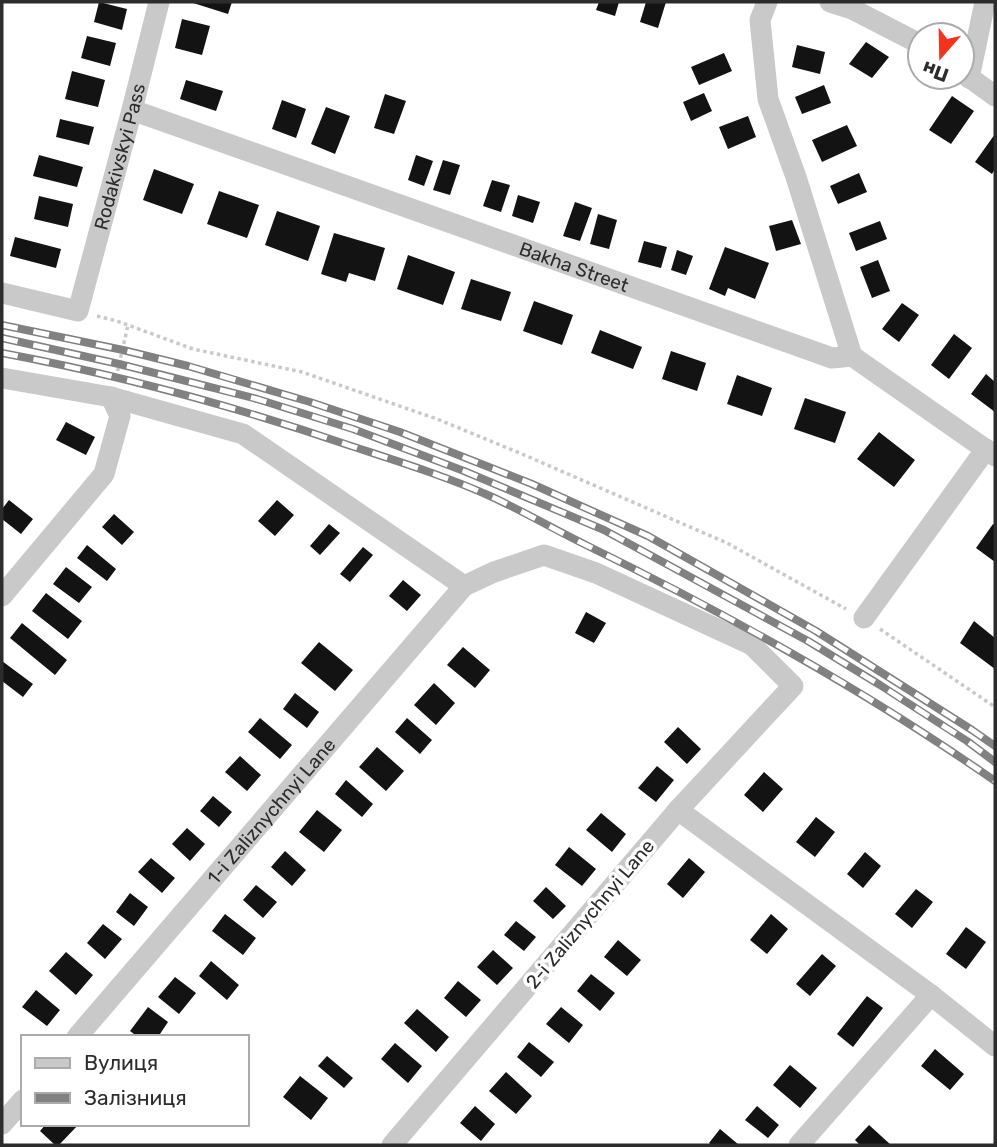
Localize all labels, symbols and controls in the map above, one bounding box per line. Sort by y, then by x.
north arrow [906,21,976,91]
text: Пн [919,56,952,87]
street label: Rodakivskyi Pass [89,81,150,232]
street label: Bakha Street [516,237,633,297]
street label: 1-i Zaliznychnyi Lane [202,733,340,889]
street label: 2-i Zaliznychnyi Lane [521,835,659,993]
legend [21,1035,248,1126]
text: Вулиця [84,1050,158,1075]
text: Залізниця [84,1085,187,1110]

